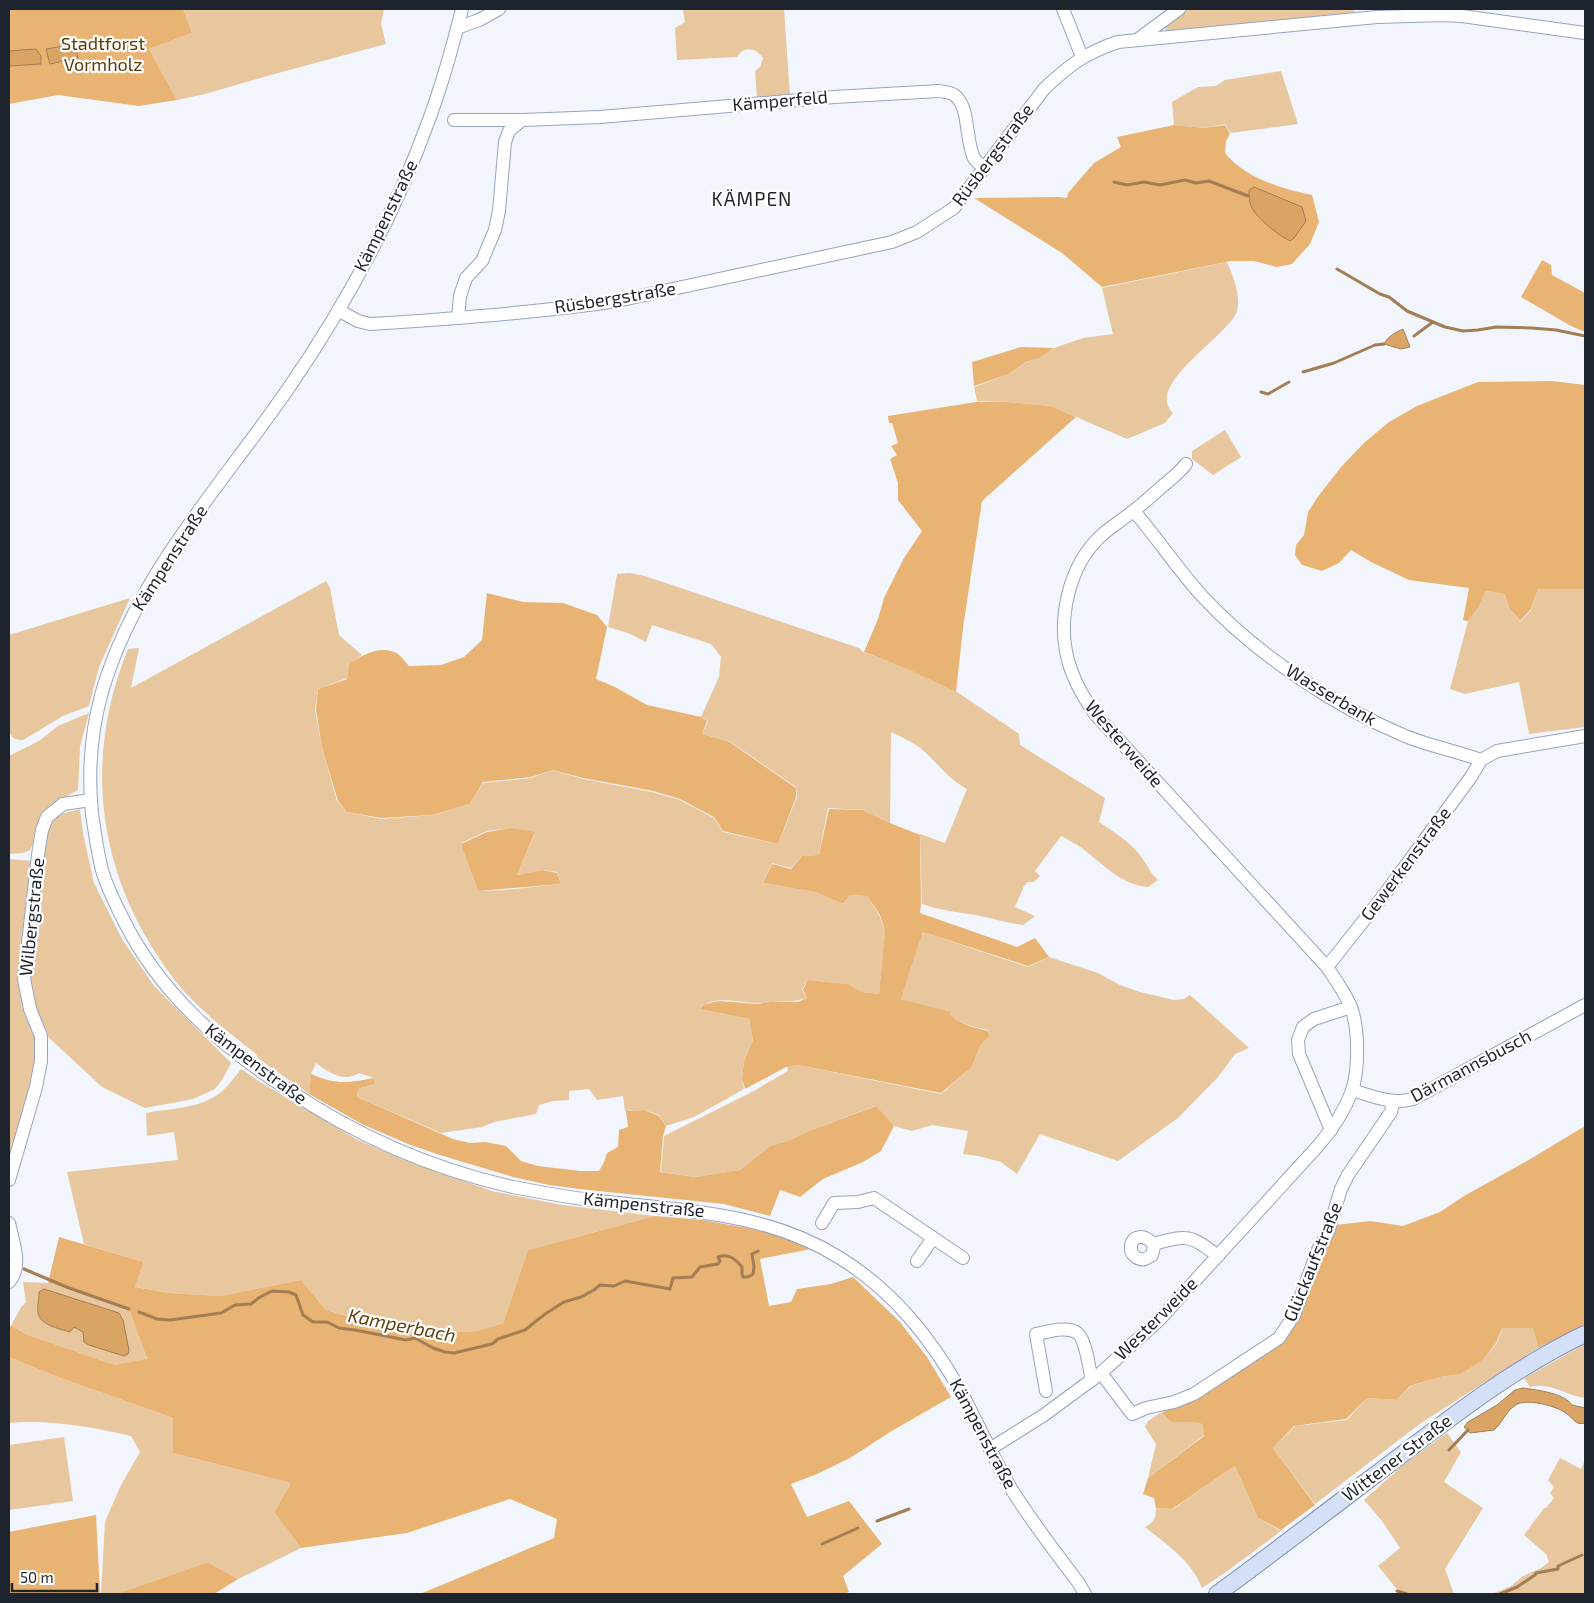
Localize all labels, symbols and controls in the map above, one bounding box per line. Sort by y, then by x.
park label: Stadtforst Vormholz [61,32,145,75]
street label: Kämperfeld [731,85,829,115]
street label: Rüsbergstraße [947,99,1038,210]
street label: Kämpenstraße [349,156,422,275]
district label: KÄMPEN [712,187,792,210]
street label: Rüsbergstraße [553,277,677,317]
street label: Kämpenstraße [127,500,212,615]
street label: Wasserbank [1282,659,1381,730]
street label: Westerweide [1081,695,1169,791]
street label: Gewerkenstraße [1355,802,1455,925]
street label: Wilbergstraße [14,857,48,977]
street label: Kämpenstraße [201,1018,312,1109]
street label: Därmannsbusch [1406,1024,1535,1106]
street label: Kämpenstraße [582,1187,706,1221]
street label: Glückaufstraße [1278,1199,1346,1325]
street label: Westerweide [1109,1272,1201,1364]
water label: Kamperbach [346,1303,458,1346]
street label: Kämpenstraße [946,1375,1022,1492]
street label: Wittener Straße [1337,1409,1456,1506]
scale bar [12,1560,98,1592]
text: 50 m [20,1568,54,1586]

